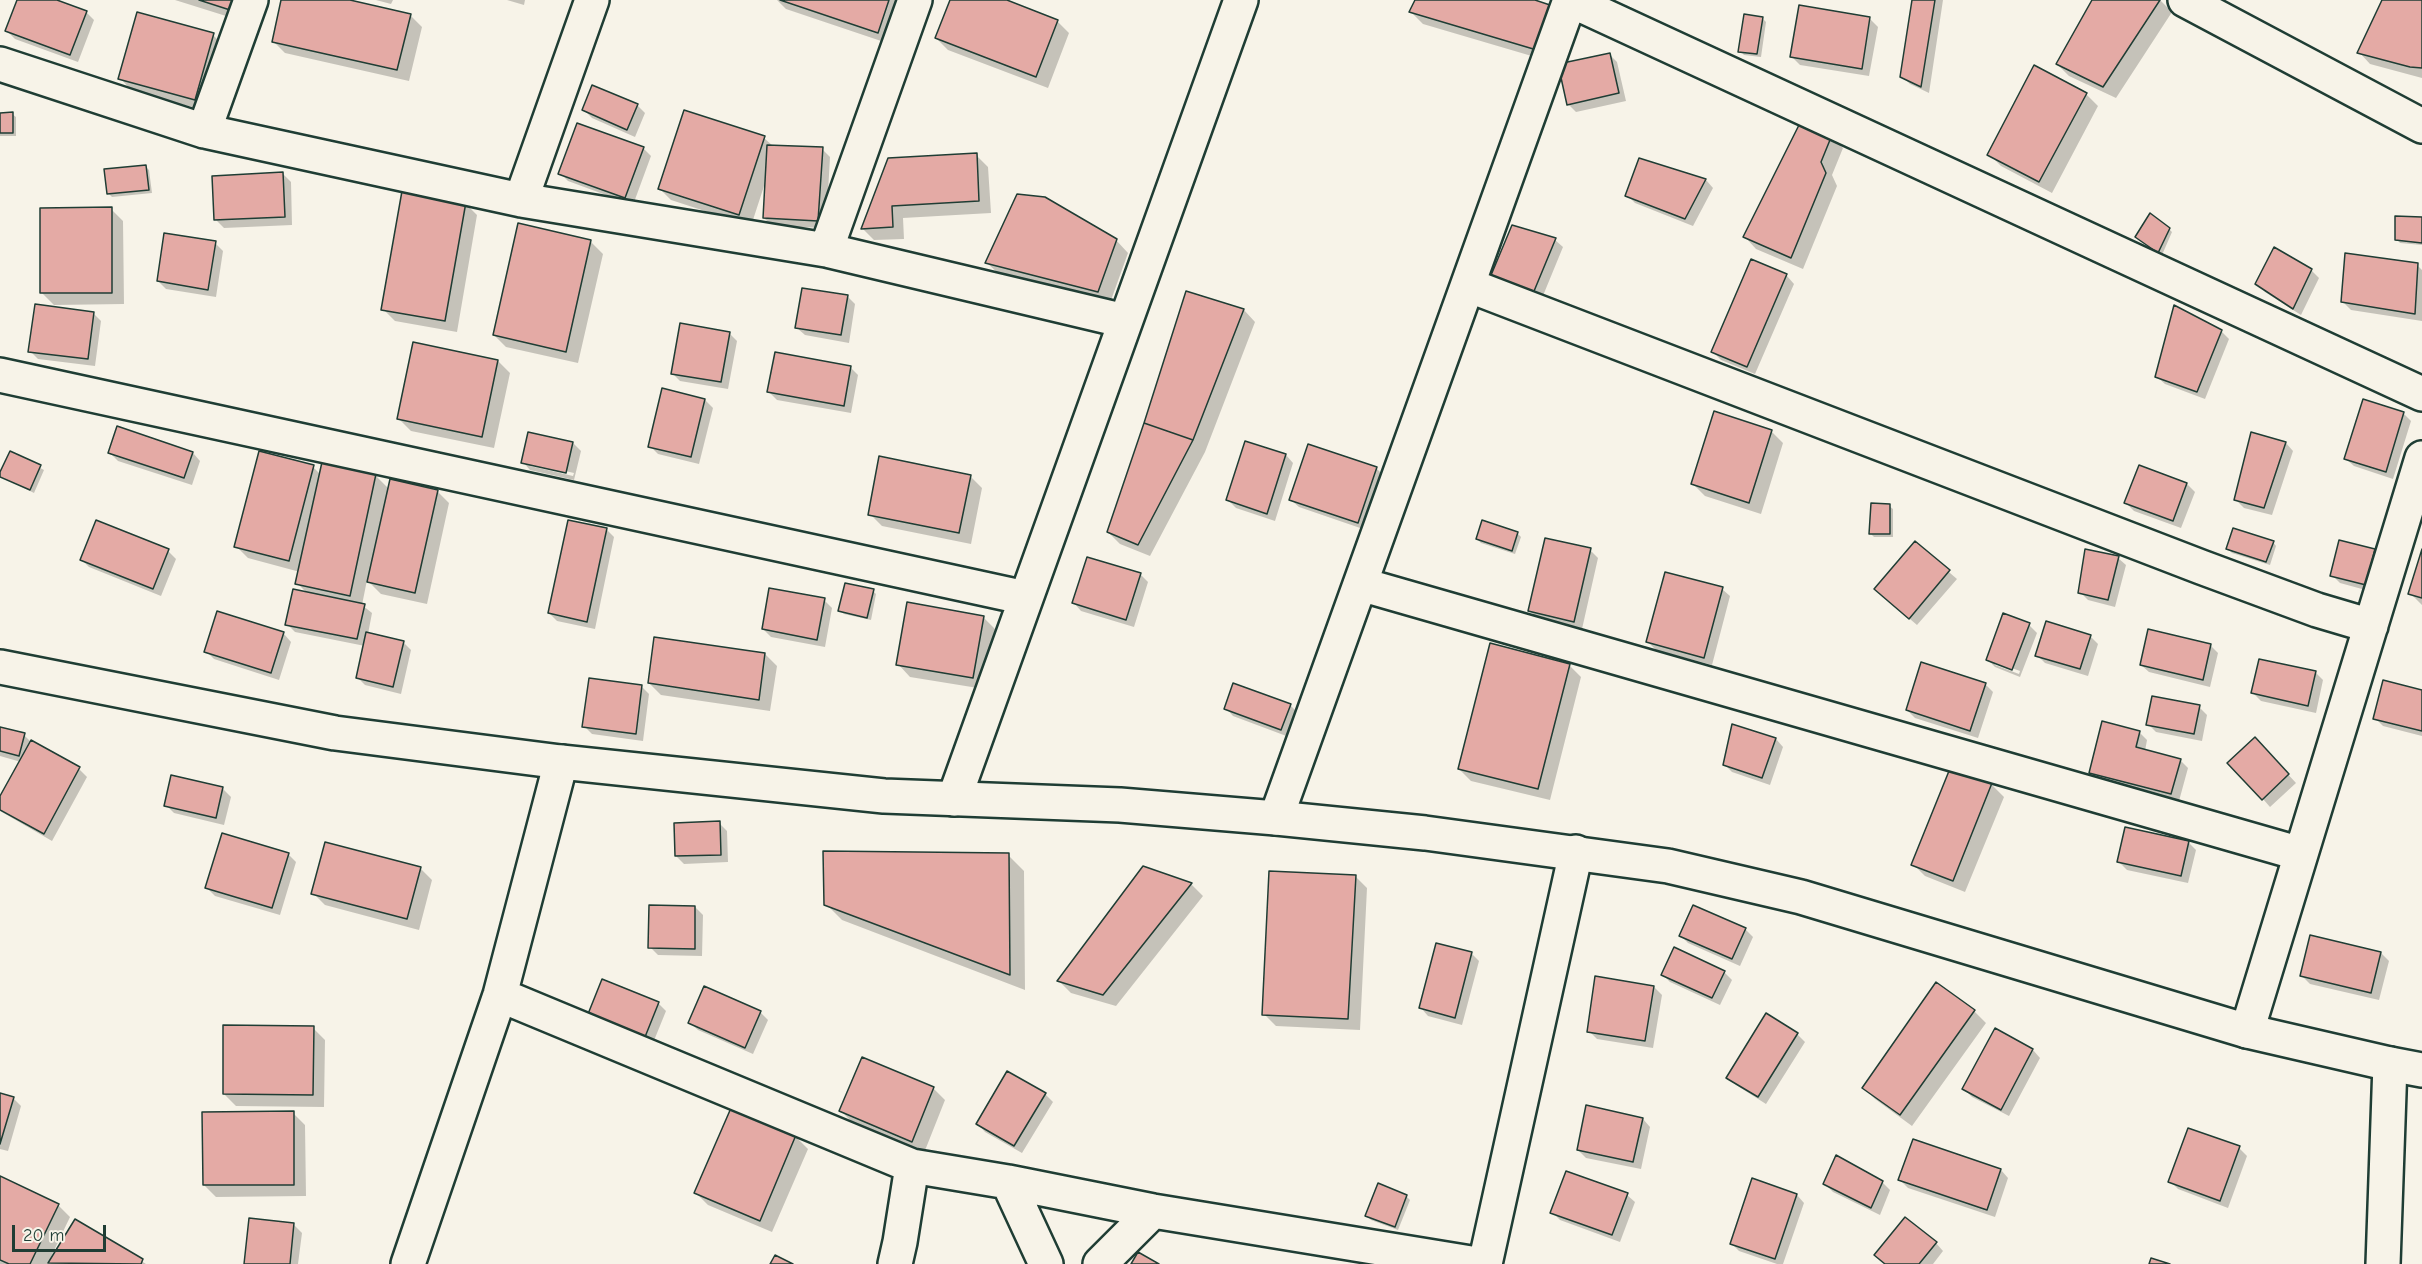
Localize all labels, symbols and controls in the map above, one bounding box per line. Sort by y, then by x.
scale bar [15,1213,110,1251]
text: 20 m [23,1225,64,1246]

